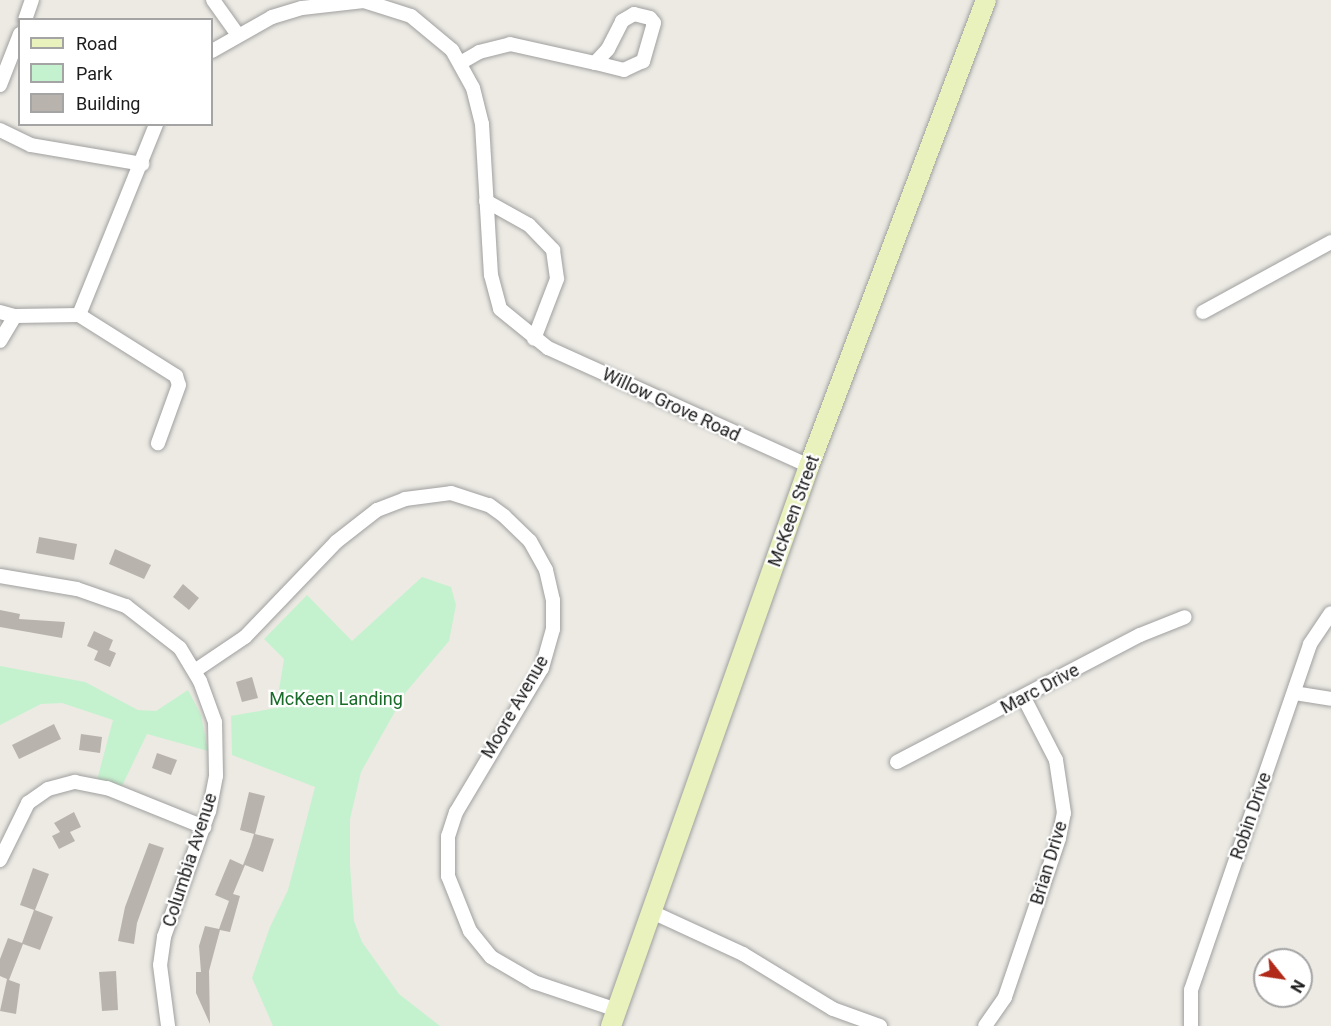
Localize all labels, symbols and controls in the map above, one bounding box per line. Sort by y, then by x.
legend [18,18,213,126]
text: Road [76,33,117,54]
text: Park [76,63,112,84]
text: Building [76,93,140,114]
street label: Willow Grove Road [599,364,743,446]
street label: McKeen Street [764,452,824,570]
street label: Moore Avenue [477,652,553,762]
street label: Marc Drive [997,659,1083,719]
park label: McKeen Landing [269,688,403,710]
street label: Robin Drive [1226,770,1276,862]
street label: Columbia Avenue [158,790,222,930]
street label: Brian Drive [1026,819,1072,907]
north arrow [1253,948,1313,1008]
text: N [1286,977,1308,996]

